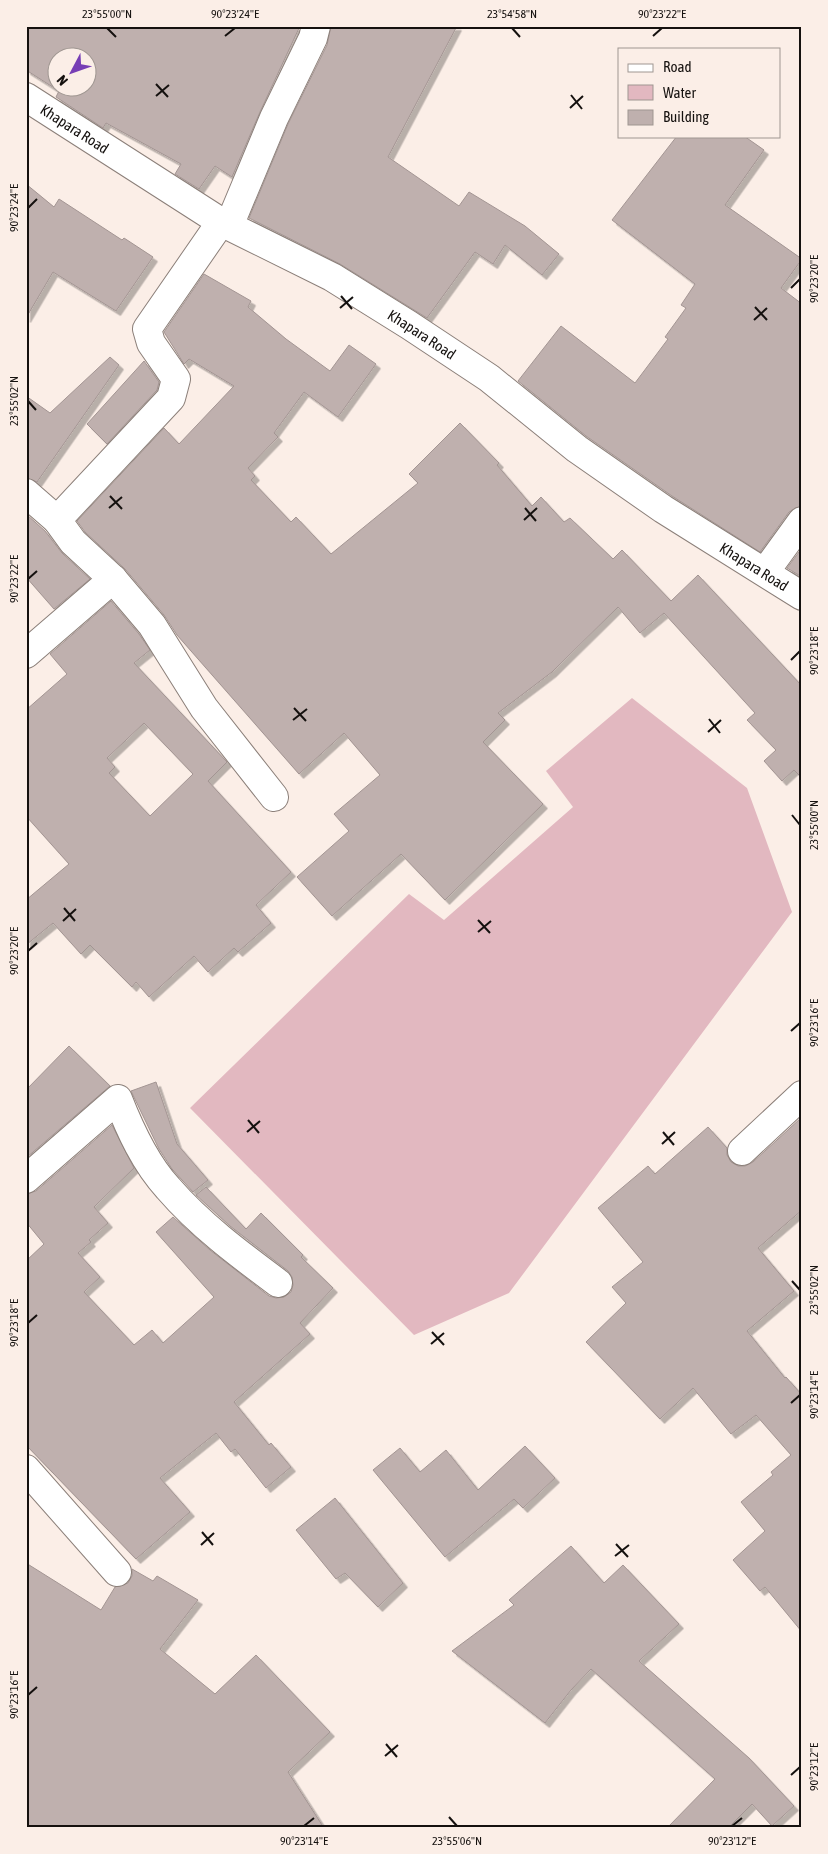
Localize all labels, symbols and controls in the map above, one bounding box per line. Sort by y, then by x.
text: 23°55'00"N [82,7,132,21]
text: 90°23'24"E [211,7,259,21]
text: 23°54'58"N [487,7,537,21]
text: 90°23'22"E [638,7,686,21]
north arrow [48,48,98,98]
legend [618,48,780,138]
text: Road [663,58,692,75]
text: N [53,72,71,89]
text: Water [663,84,696,101]
street label: Khapara Road [38,100,112,156]
text: Building [663,108,709,125]
text: 90°23'24"E [7,184,21,232]
text: 90°23'20"E [807,255,821,303]
street label: Khapara Road [385,306,459,362]
text: 23°55'02"N [7,376,21,426]
street label: Khapara Road [717,538,792,594]
text: 90°23'22"E [7,555,21,603]
text: 90°23'18"E [807,627,821,675]
text: 23°55'00"N [807,800,821,850]
text: 90°23'20"E [7,927,21,975]
text: 90°23'16"E [807,999,821,1047]
text: 23°55'02"N [807,1265,821,1315]
text: 90°23'18"E [7,1299,21,1347]
text: 90°23'14"E [807,1371,821,1419]
text: 90°23'16"E [7,1671,21,1719]
text: 90°23'12"E [807,1743,821,1791]
text: 90°23'14"E [280,1834,328,1848]
text: 23°55'06"N [432,1834,482,1848]
text: 90°23'12"E [708,1834,756,1848]

